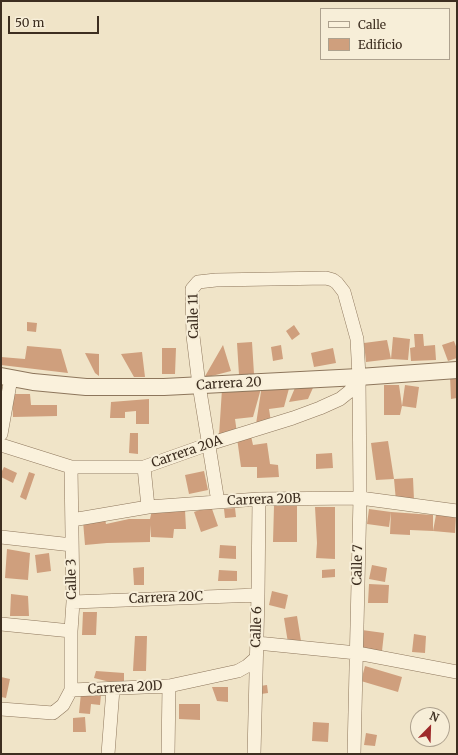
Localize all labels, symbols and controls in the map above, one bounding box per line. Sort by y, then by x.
scale bar [10,8,101,34]
legend [320,8,450,60]
text: 50 m [15,15,44,30]
text: Calle [358,17,386,32]
text: Edificio [358,37,402,52]
street label: Calle 11 [186,293,202,339]
street label: Carrera 20 [196,375,262,393]
street label: Carrera 20A [149,433,225,471]
street label: Carrera 20B [227,491,301,509]
street label: Calle 7 [350,544,366,586]
street label: Calle 3 [64,558,80,600]
street label: Carrera 20C [129,589,203,607]
street label: Calle 6 [248,606,266,648]
street label: Carrera 20D [87,678,163,698]
north arrow [410,707,450,747]
text: N [428,709,441,725]

